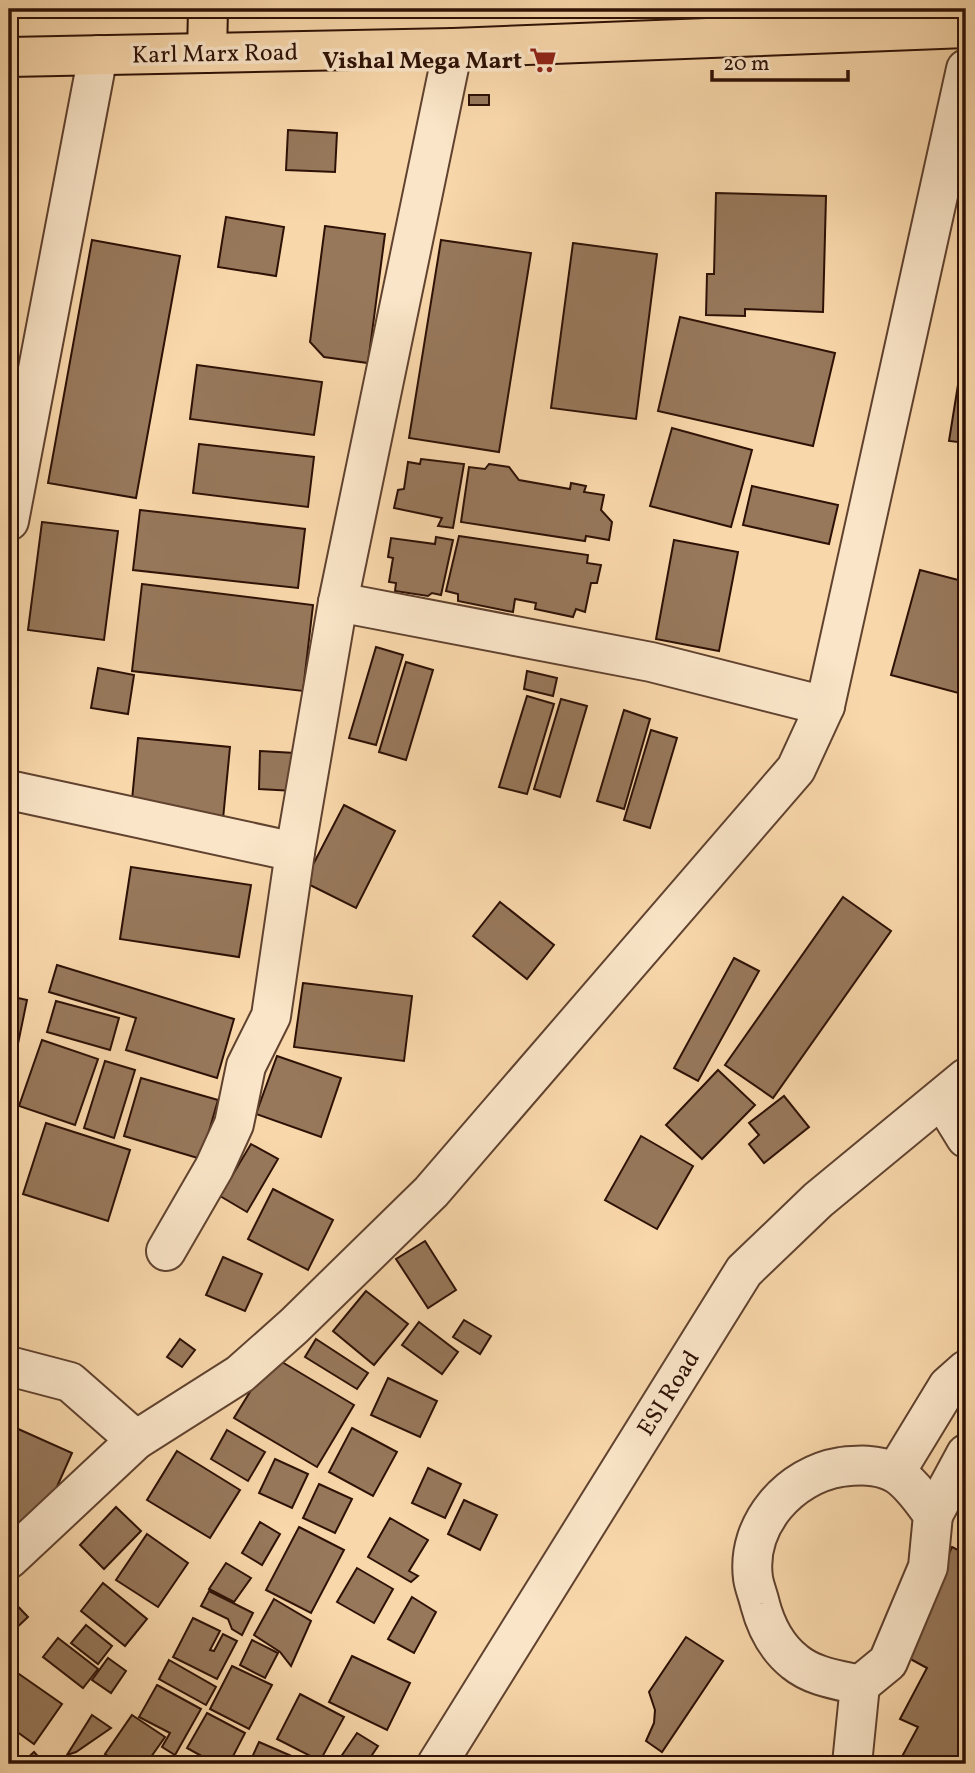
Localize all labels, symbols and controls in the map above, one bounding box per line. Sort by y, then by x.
street label: Karl Marx Road [132,37,298,73]
scale bar [712,38,849,82]
place label: Vishal Mega Mart [322,45,522,79]
supermarket icon: Vishal Mega Mart [528,45,558,75]
text: 20 m [723,50,769,79]
street label: ESI Road [630,1345,709,1443]

